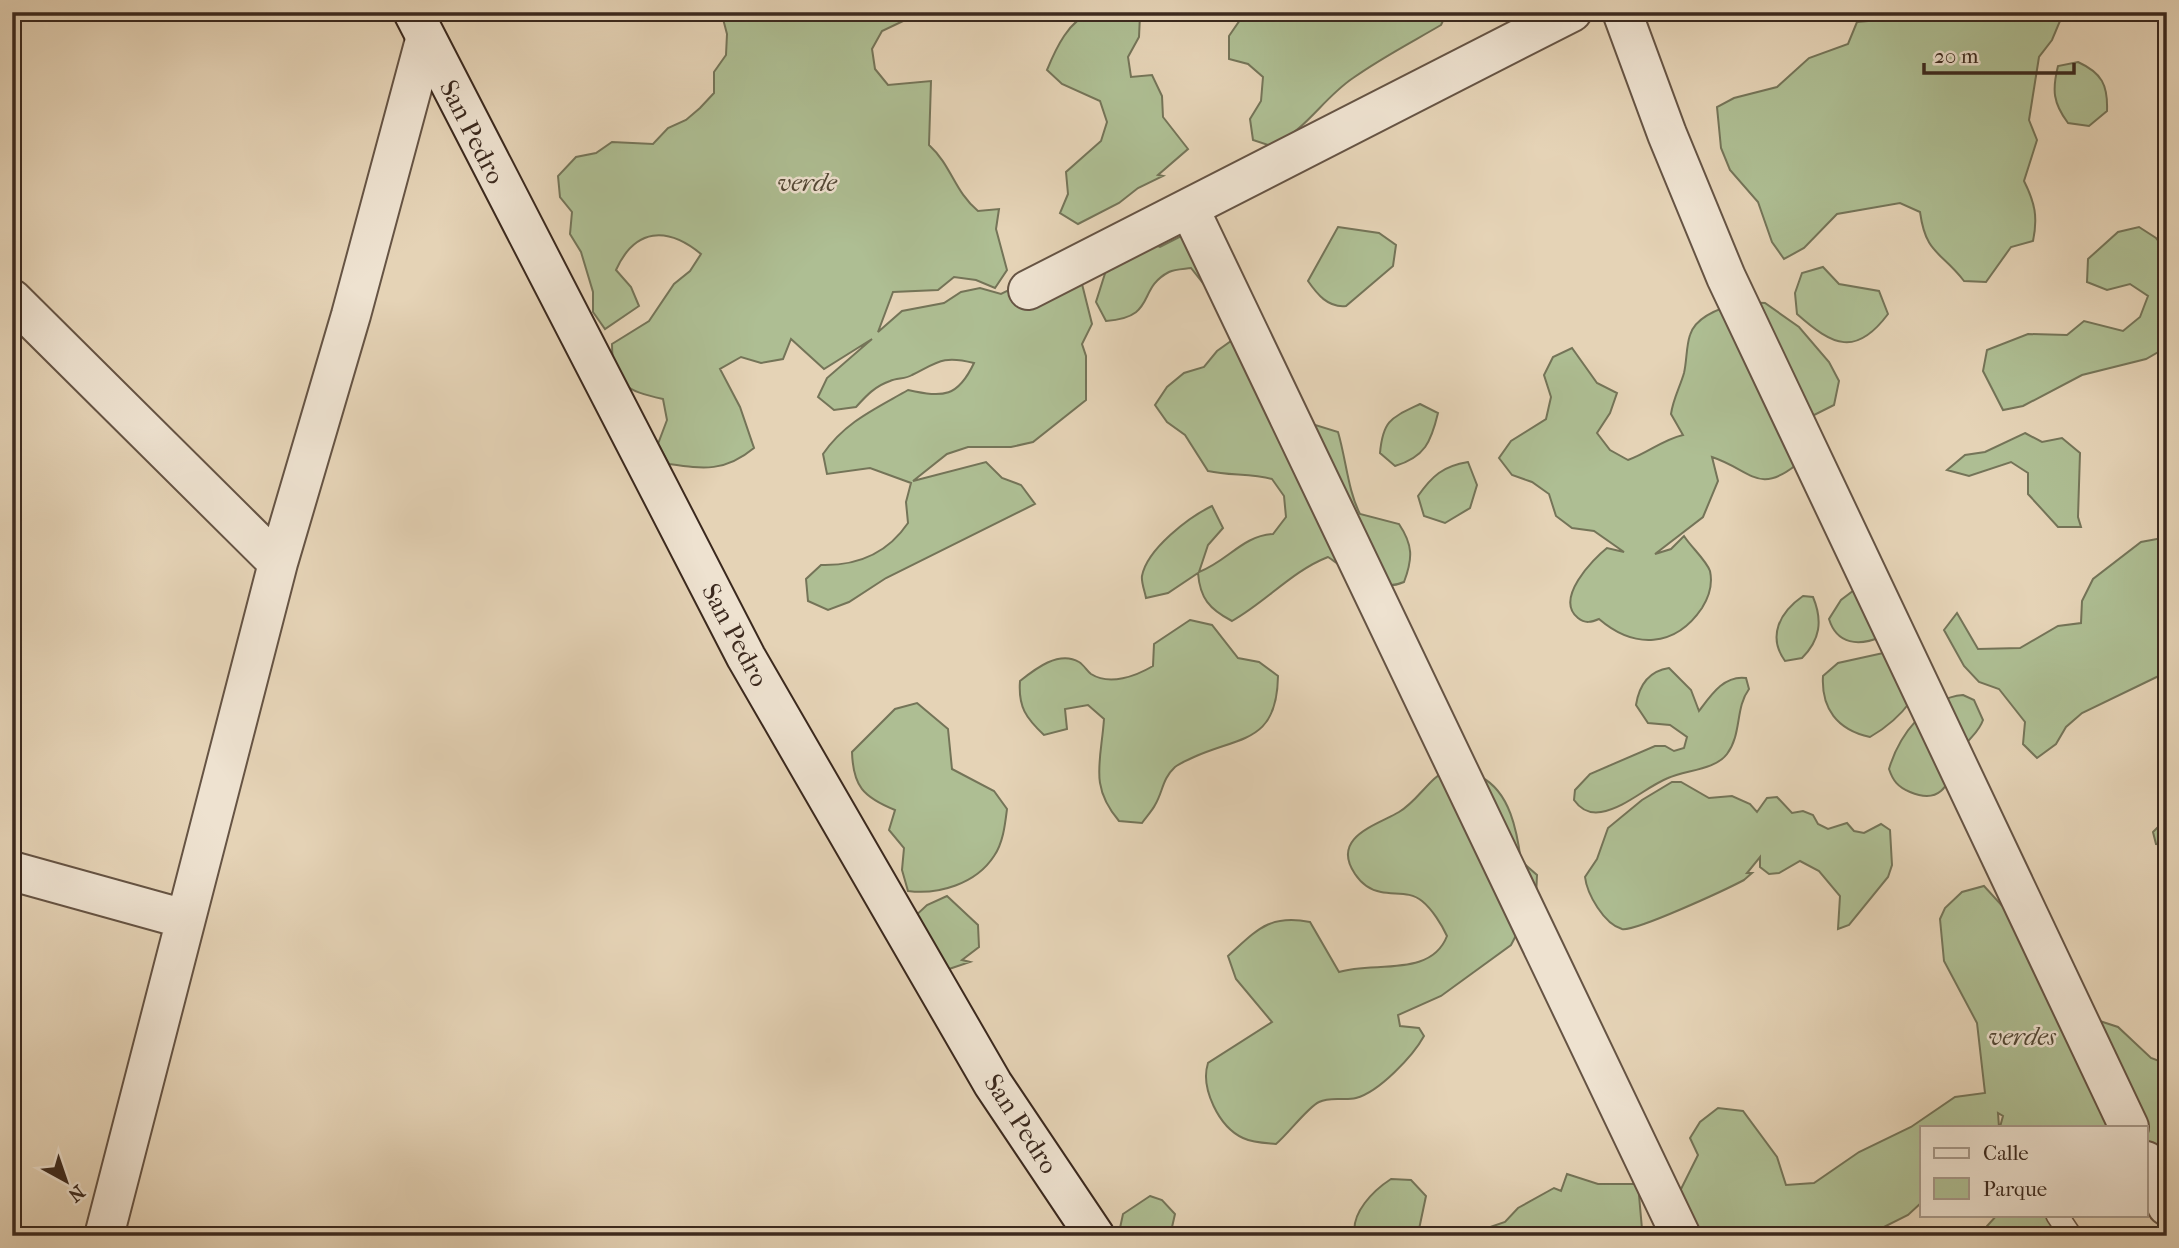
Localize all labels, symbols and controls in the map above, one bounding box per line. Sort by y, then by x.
scale bar [1924,32,2074,76]
text: 20 m [1934,44,1979,68]
street label: San Pedro [433,75,511,189]
park label: verde [777,167,838,198]
street label: San Pedro [695,578,775,692]
park label: verdes [1988,1021,2057,1052]
street label: San Pedro [977,1068,1065,1180]
legend [1920,1126,2148,1216]
text: Calle [1983,1141,2029,1165]
north arrow [32,1146,102,1216]
text: Parque [1983,1177,2047,1201]
text: N [63,1180,89,1207]

